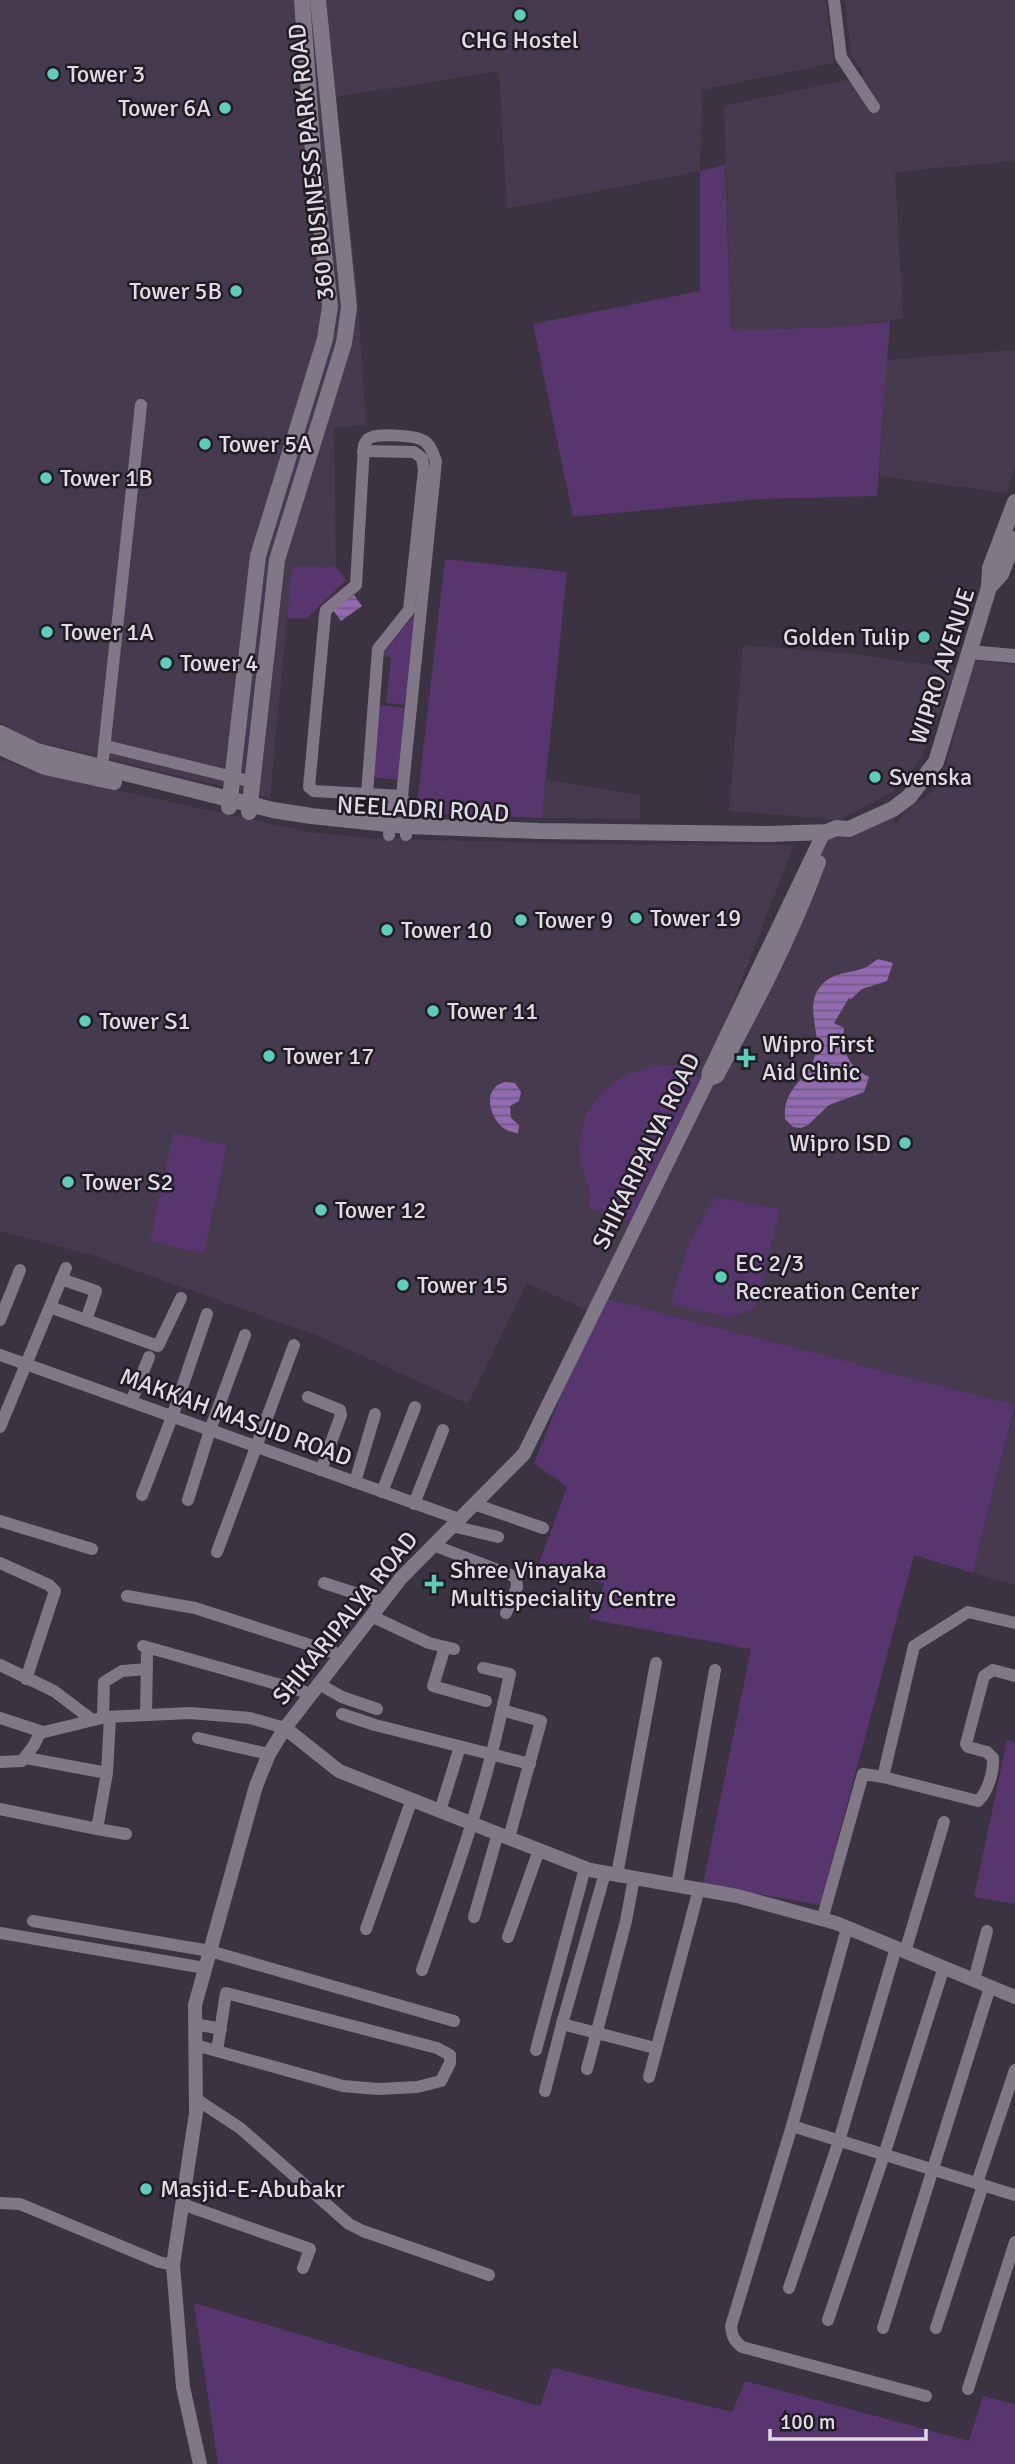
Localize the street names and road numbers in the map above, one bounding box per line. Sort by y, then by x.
street label: 360 BUSINESS PARK ROAD [282,22,340,302]
street label: WIPRO AVENUE [903,584,981,748]
street label: NEELADRI ROAD [336,790,510,828]
street label: SHIKARIPALYA ROAD [586,1048,706,1254]
street label: MAKKAH MASJID ROAD [116,1361,356,1473]
street label: SHIKARIPALYA ROAD [266,1525,424,1711]

